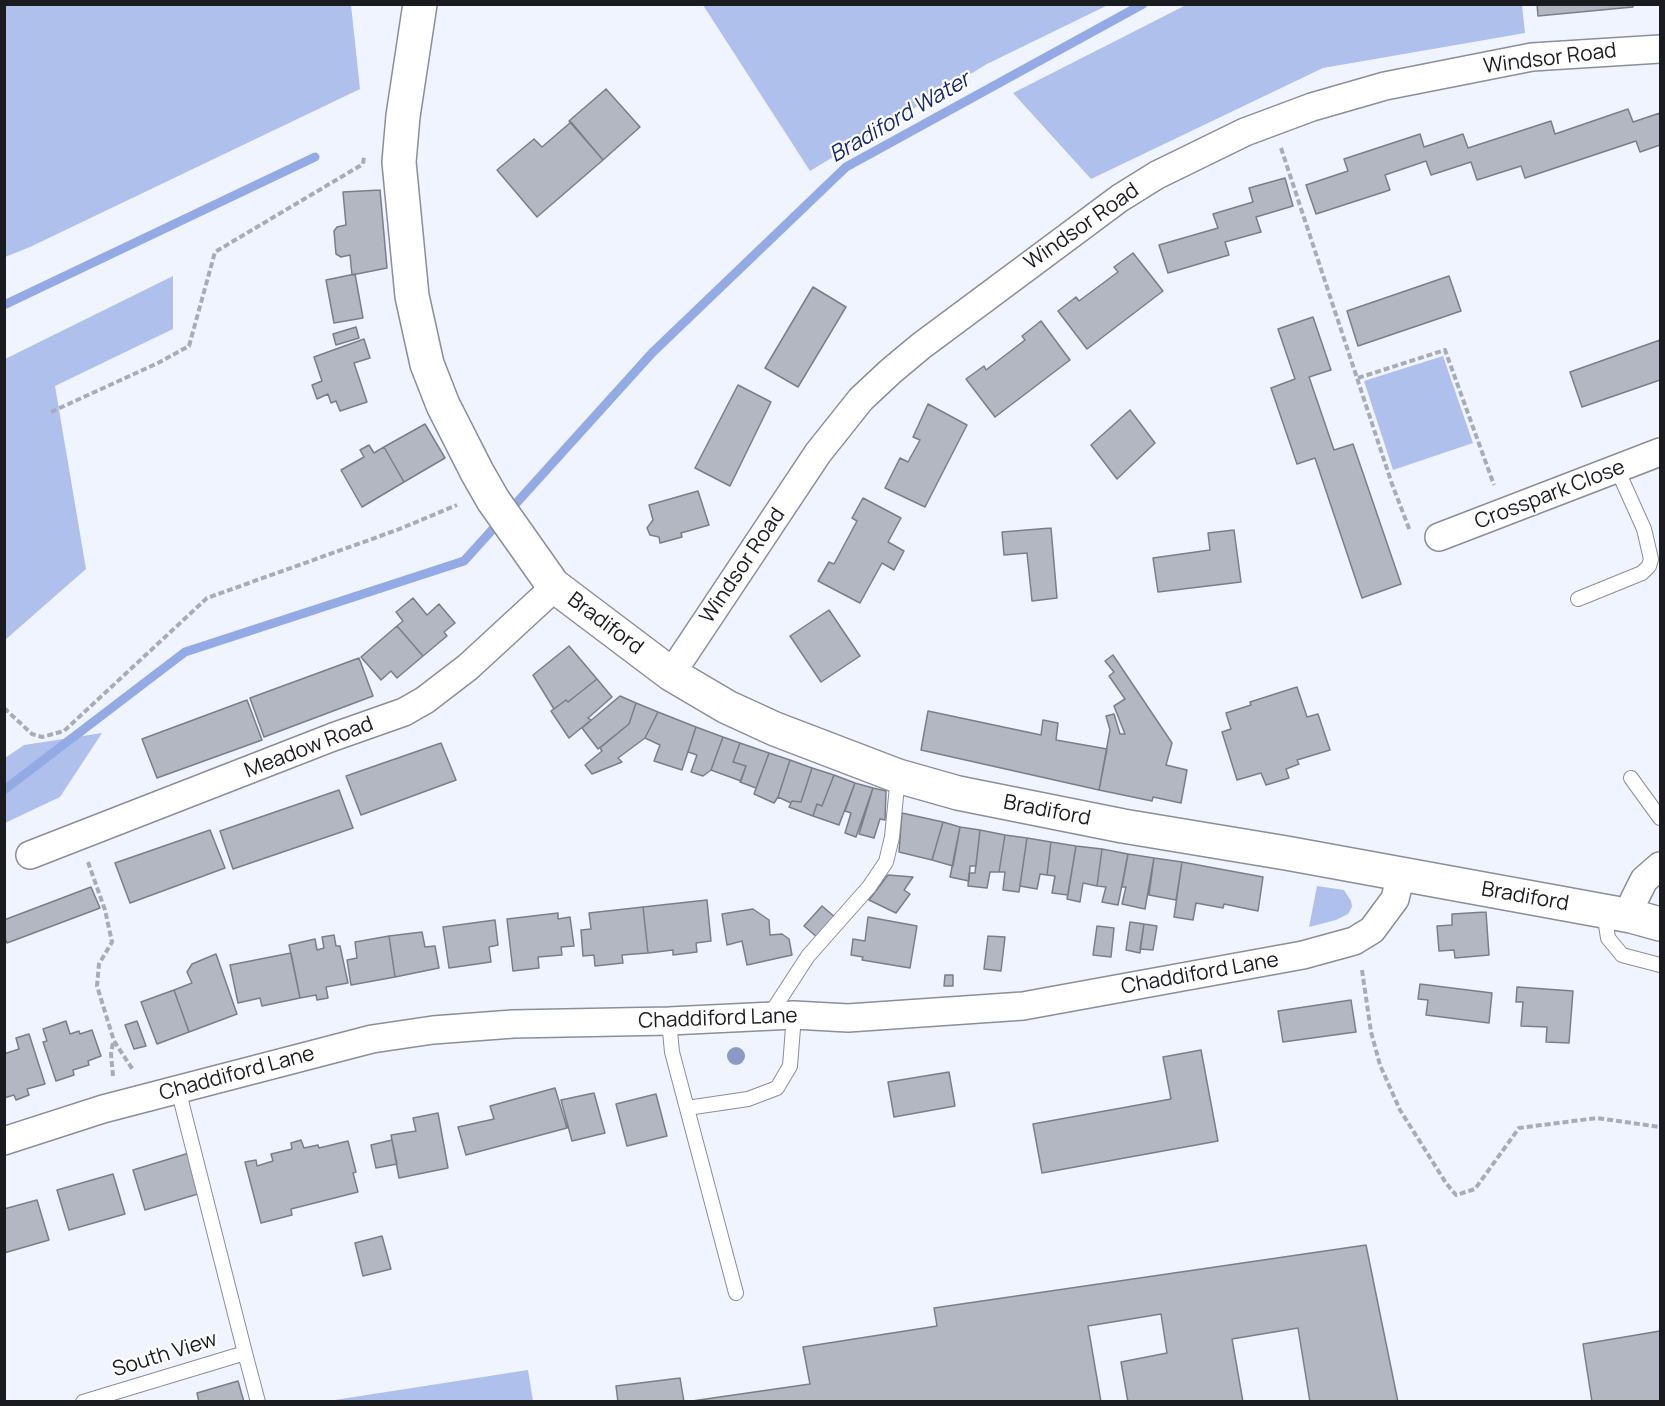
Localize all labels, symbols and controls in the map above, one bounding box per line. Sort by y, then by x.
street label: Windsor Road [1482,38,1618,80]
water label: Bradiford Water [825,67,975,169]
street label: Windsor Road [1020,178,1144,276]
street label: Crosspark Close [1471,455,1629,535]
street label: Windsor Road [695,503,791,629]
street label: Bradiford [562,587,648,661]
street label: Meadow Road [241,712,377,784]
street label: Bradiford [1001,790,1093,832]
street label: Bradiford [1479,877,1571,917]
street label: Chaddiford Lane [1119,948,1281,1000]
street label: Chaddiford Lane [638,1004,798,1034]
street label: Chaddiford Lane [157,1041,317,1107]
street label: South View [110,1327,220,1383]

